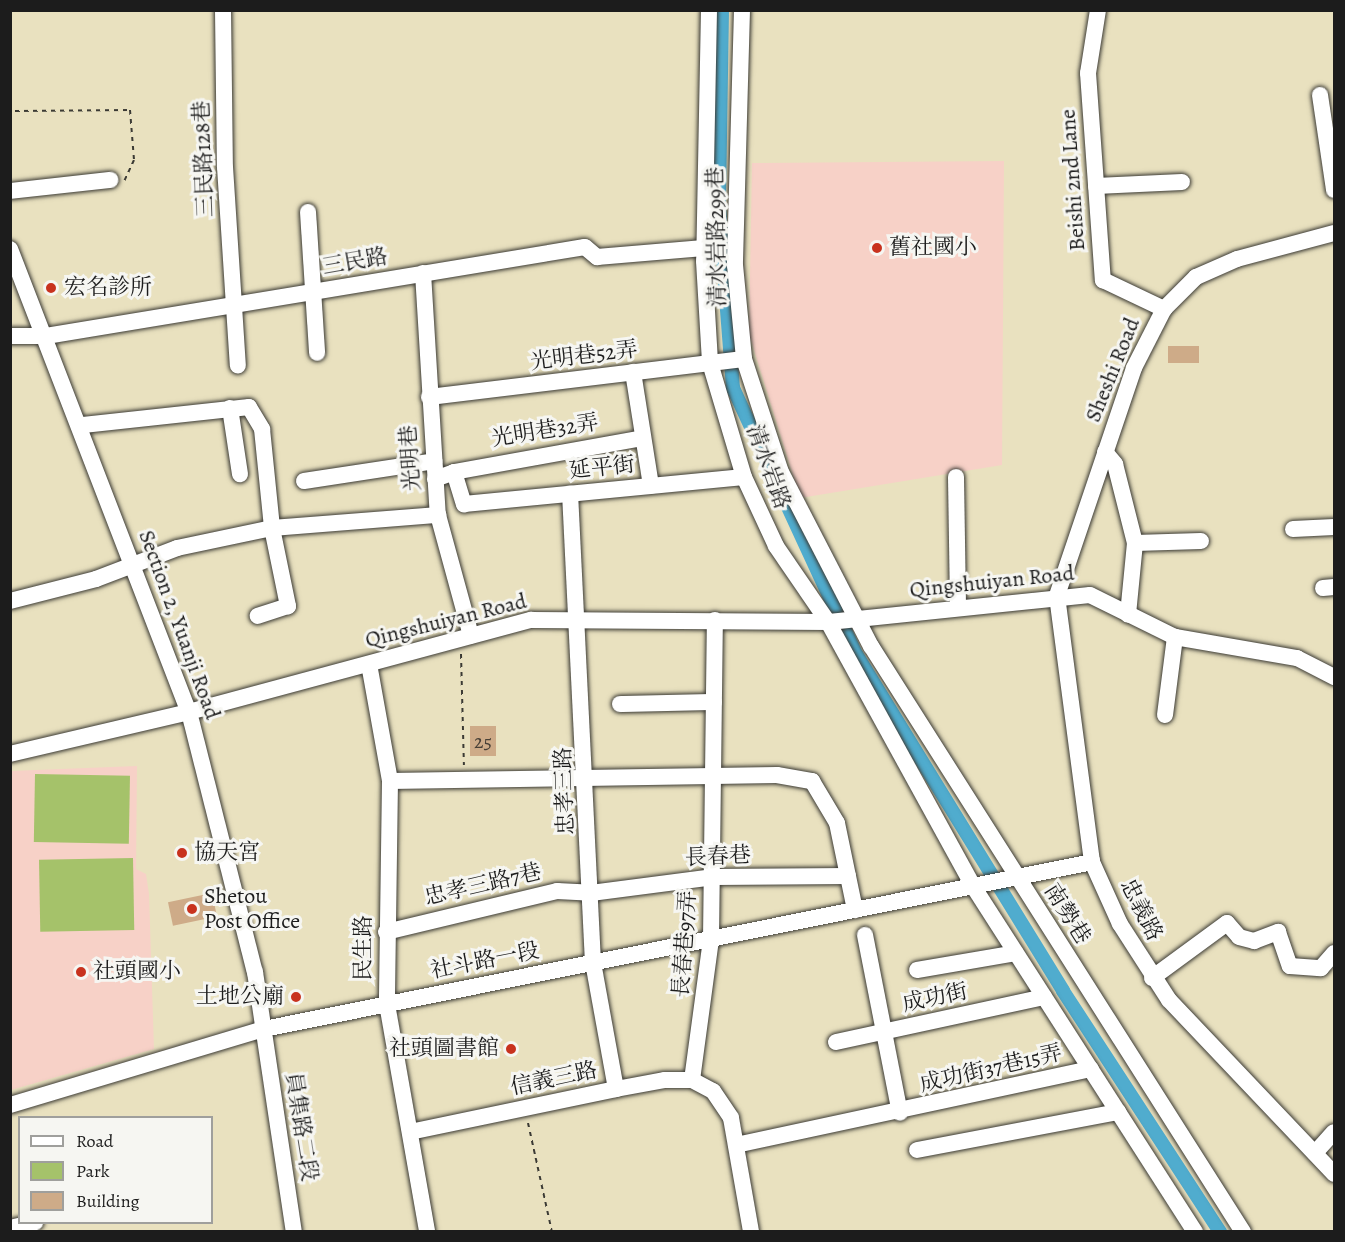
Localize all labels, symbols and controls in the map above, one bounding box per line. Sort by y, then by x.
street label: 三民路128巷 [189,100,219,218]
street label: Beishi 2nd Lane [1055,108,1091,252]
street label: 清水岩路299巷 [703,167,731,307]
place label: 舊社國小 [889,235,977,261]
marker: 舊社國小 [870,241,884,255]
street label: 三民路 [320,243,390,281]
place label: 宏名診所 [64,275,152,301]
marker: 宏名診所 [42,279,60,297]
street label: Sheshi Road [1080,314,1146,426]
street label: 光明巷52弄 [529,336,639,376]
street label: 光明巷32弄 [490,410,600,452]
street label: 清水岩路 [741,421,795,513]
street label: 光明巷 [396,424,426,492]
street label: 延平街 [568,451,636,485]
street label: Section 2, Yuanji Road [132,527,226,723]
street label: Qingshuiyan Road [908,560,1076,604]
street label: Qingshuiyan Road [363,588,529,654]
house number: 25 [474,729,492,753]
street label: 忠孝三路 [550,747,580,835]
place label: 協天宮 [194,840,260,866]
street label: 長春巷 [684,842,752,872]
marker: 協天宮 [175,846,189,860]
street label: 忠孝三路7巷 [422,859,544,911]
street label: 忠義路 [1114,875,1168,945]
street label: 南勢巷 [1038,879,1096,949]
place label: Shetou Post Office [204,883,300,934]
street label: 長春巷97弄 [668,890,702,998]
marker: Shetou Post Office [185,902,199,916]
street label: 民生路 [351,915,377,981]
street label: 社斗路一段 [428,938,542,984]
place label: 社頭國小 [93,959,181,985]
marker: 社頭國小 [74,965,88,979]
street label: 成功街 [900,978,970,1018]
place label: 土地公廟 [196,984,284,1010]
marker: 土地公廟 [289,990,303,1004]
place label: 社頭圖書館 [389,1036,499,1062]
street label: 成功街37巷15弄 [917,1040,1065,1098]
marker: 社頭圖書館 [504,1042,518,1056]
street label: 信義三路 [508,1057,600,1101]
street label: 員集路二段 [279,1071,323,1183]
legend [18,1116,213,1224]
text: Road [76,1129,113,1153]
text: Park [76,1159,110,1183]
text: Building [76,1189,140,1213]

